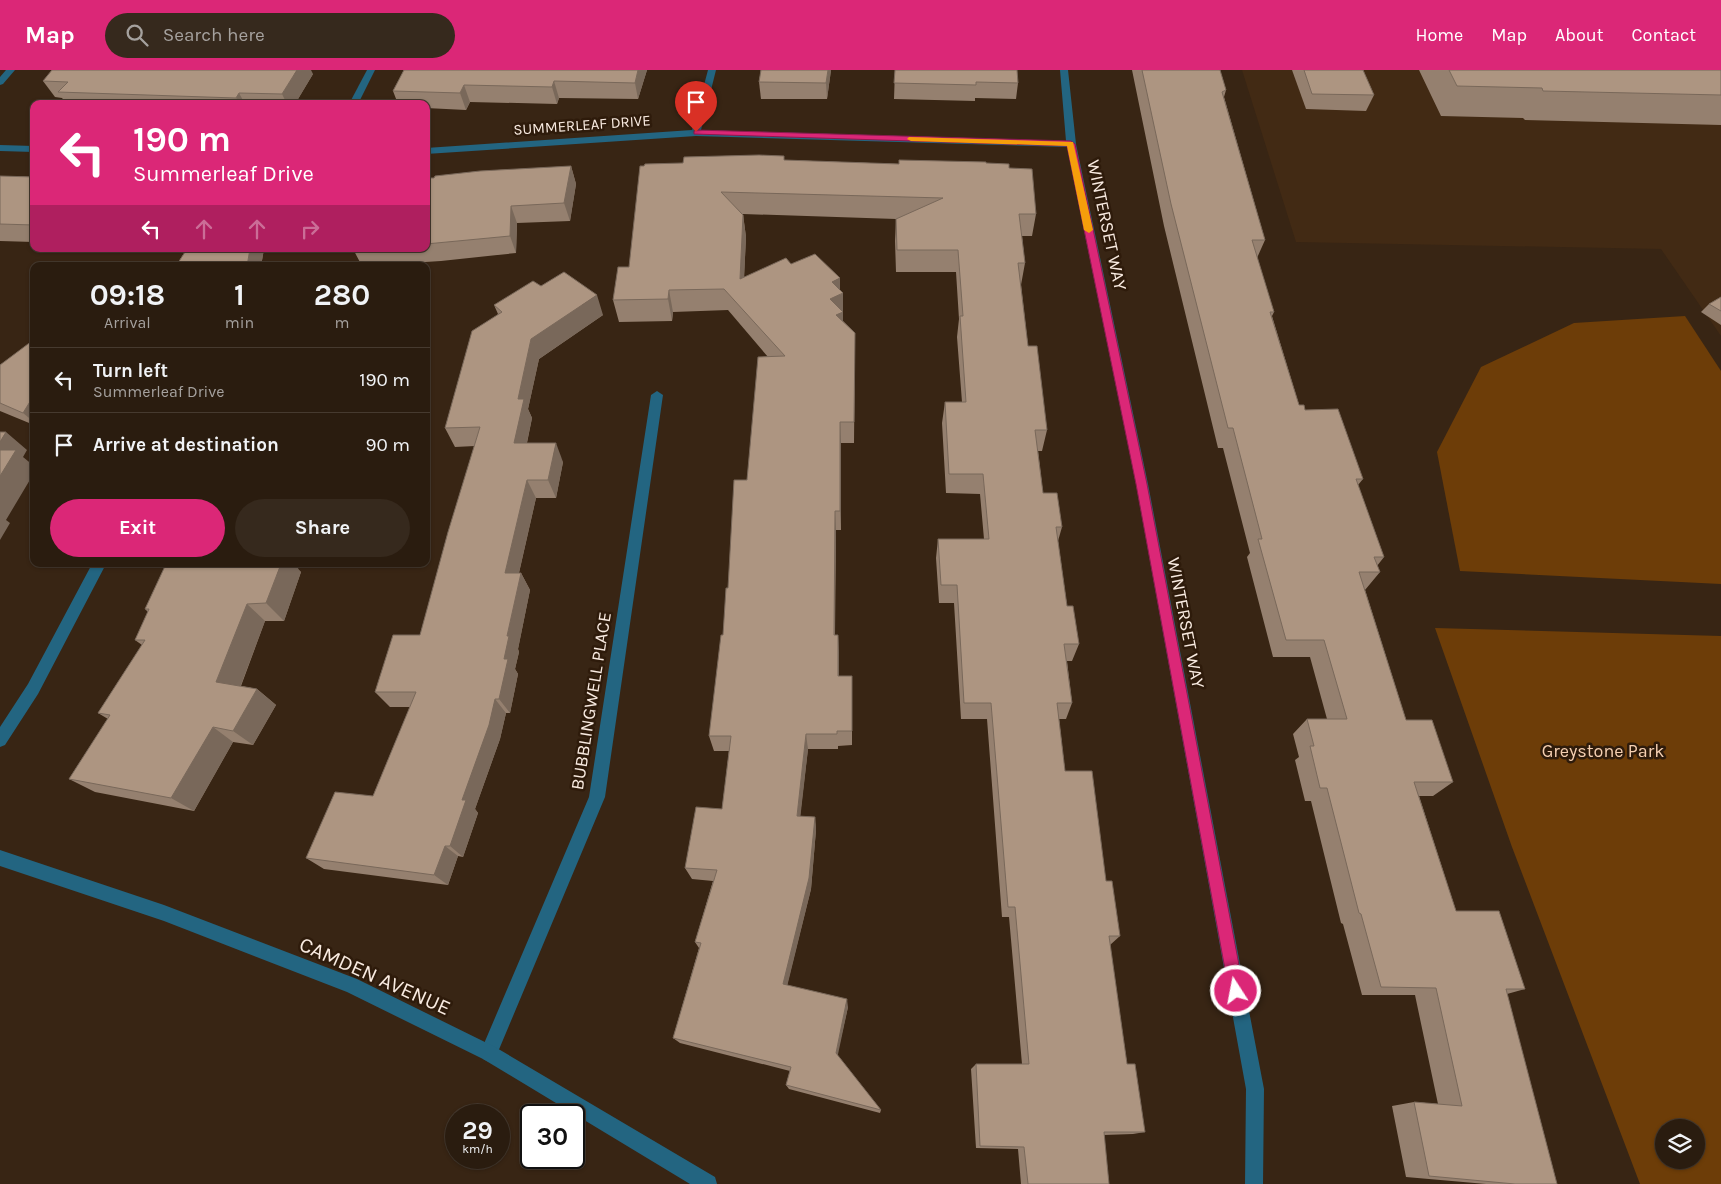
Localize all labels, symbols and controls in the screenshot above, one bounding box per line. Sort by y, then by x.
search box [105,13,455,58]
text: Map [25,21,75,49]
icon: search [123,21,151,49]
text: Search here [163,24,265,46]
text: Home [1415,24,1463,46]
text: Map [1491,24,1527,46]
text: About [1555,24,1604,46]
text: Contact [1632,24,1696,46]
pin [675,81,717,132]
icon: arrive [682,88,710,116]
street label: SUMMERLEAF DRIVE [513,111,651,139]
text: 190 m [133,119,231,160]
icon: left [50,120,115,185]
street label: WINTERSET WAY [1082,158,1132,293]
text: Summerleaf Drive [133,161,314,187]
icon: left [137,215,165,243]
icon: ahead [190,215,218,243]
icon: ahead [243,215,271,243]
icon: right [296,215,324,243]
text: 09:18 [90,277,165,313]
text: 1 [234,277,245,313]
text: 280 [314,277,370,313]
text: Arrival [104,313,151,332]
text: min [225,313,254,332]
text: m [335,313,350,332]
text: Turn left [93,360,168,382]
icon: left [50,366,78,394]
text: 190 m [359,369,410,391]
text: Summerleaf Drive [93,382,224,401]
icon: arrive [50,431,78,459]
text: Arrive at destination [93,434,279,456]
text: 90 m [365,434,410,456]
button: Exit [50,499,225,557]
button: Share [235,499,410,557]
street label: WINTERSET WAY [1162,556,1210,691]
street label: BUBBLINGWELL PLACE [566,610,616,792]
park label: Greystone Park [1542,740,1664,762]
street label: CAMDEN AVENUE [296,932,454,1020]
position arrow [1209,964,1261,1016]
speed limit sign: 30 [520,1104,585,1169]
text: 29 [462,1116,493,1145]
map controls [1655,1119,1705,1169]
button: layers [1655,1119,1705,1169]
text: km/h [462,1142,493,1156]

